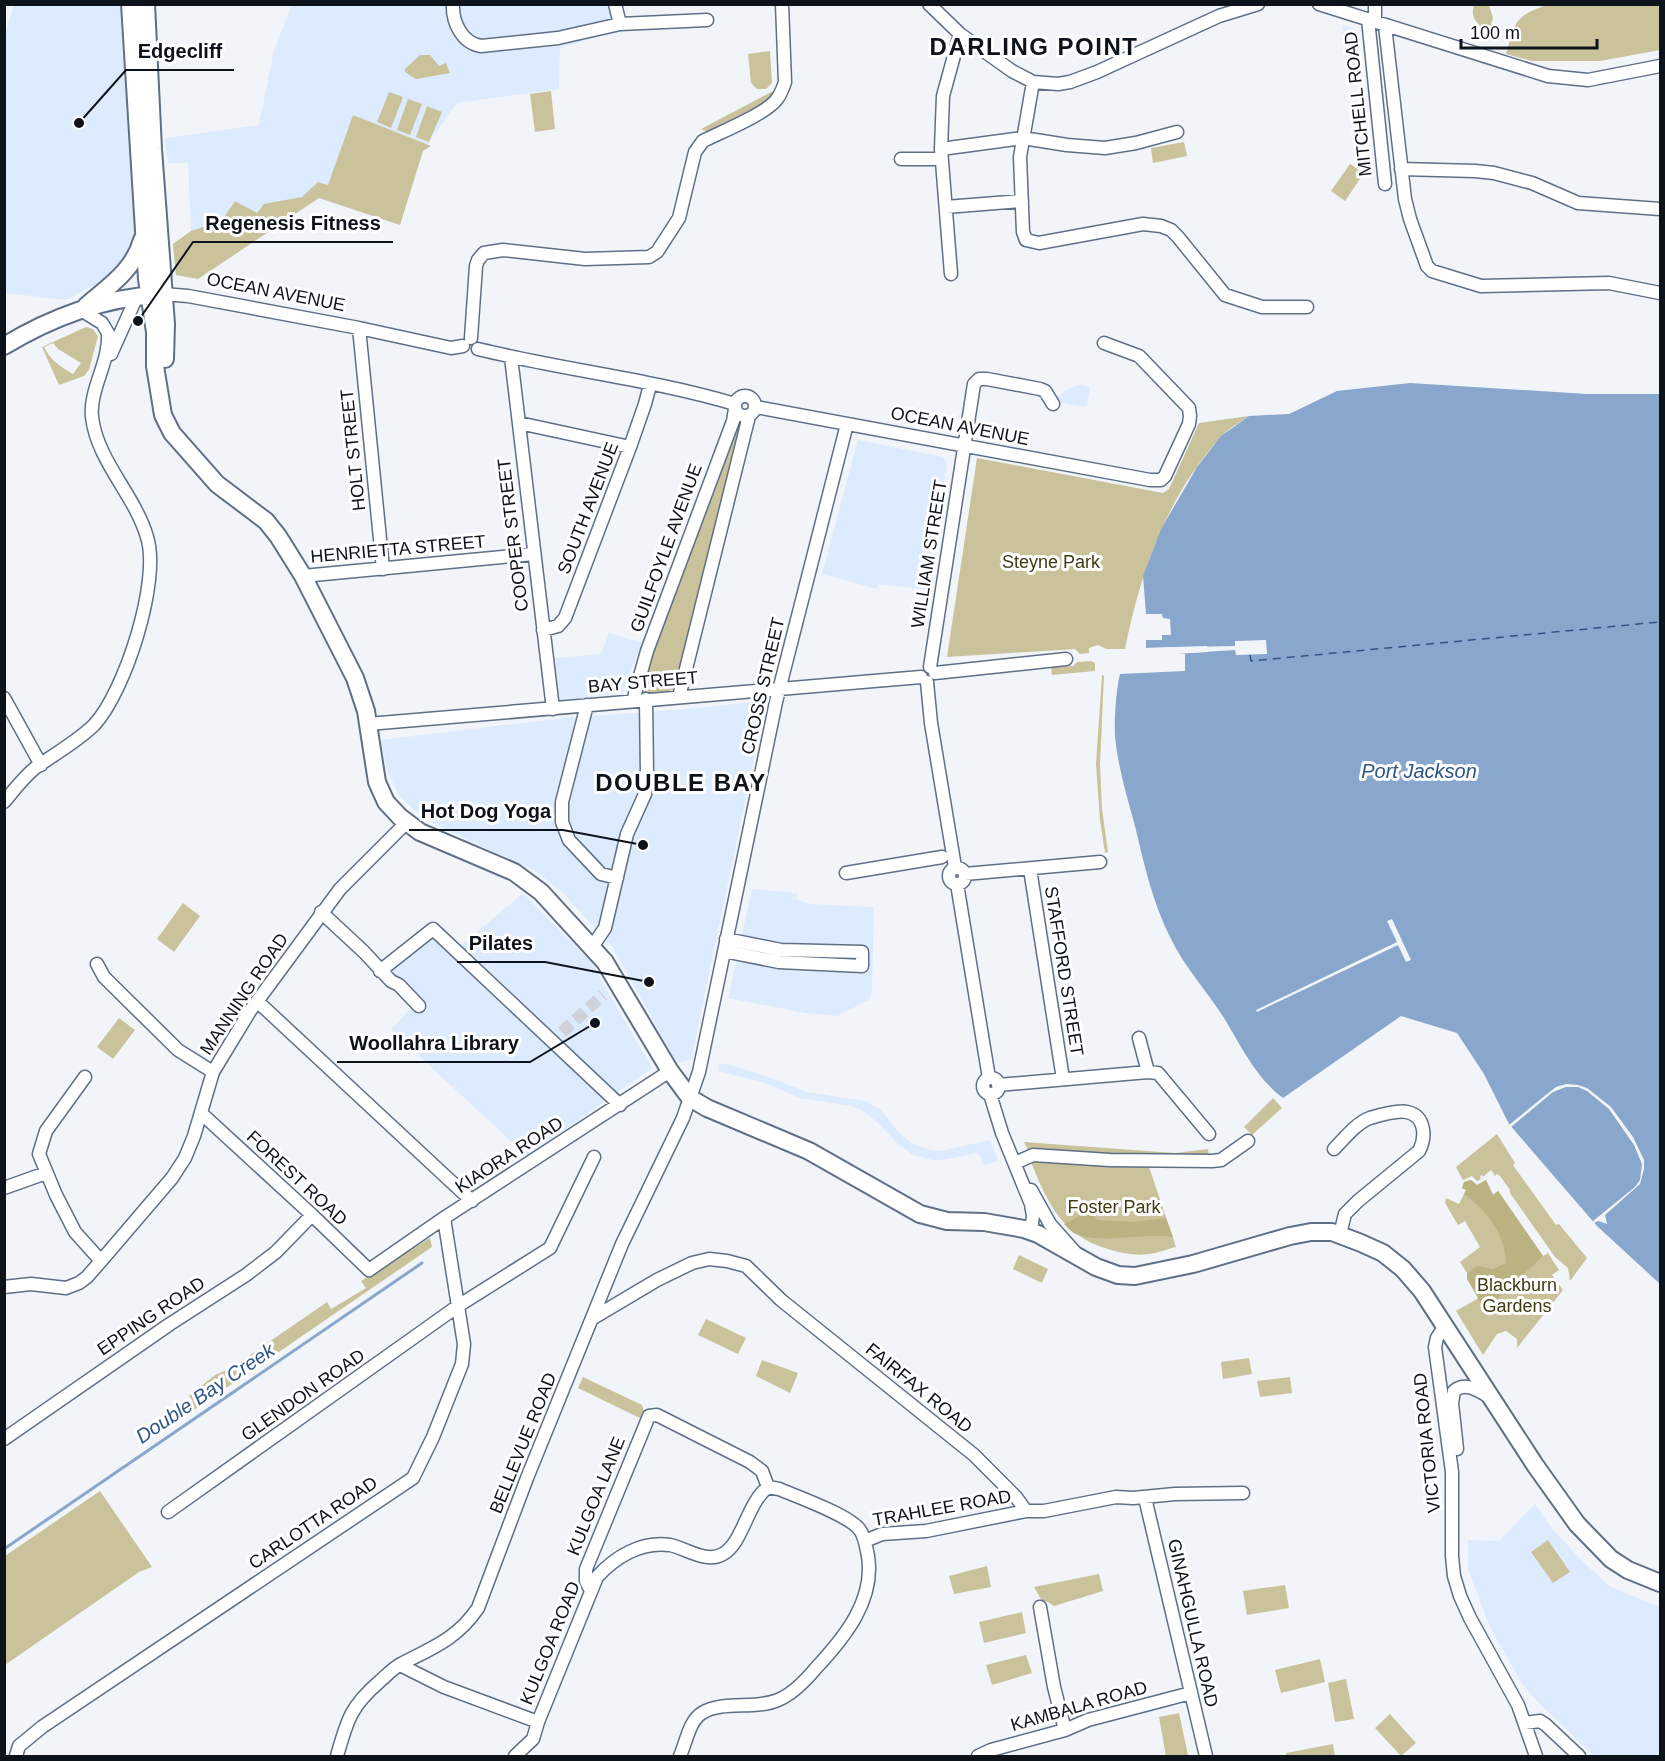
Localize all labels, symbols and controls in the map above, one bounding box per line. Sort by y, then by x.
scale bar [1461,12,1598,50]
text: 100 m [1470,23,1520,43]
street label: MITCHELL ROAD [1340,31,1376,177]
callout: Edgecliff [126,32,234,70]
district label: DARLING POINT [930,33,1138,60]
text: Edgecliff [138,40,223,62]
callout: Regenesis Fitness [193,204,393,242]
text: Regenesis Fitness [205,212,381,234]
street label: OCEAN AVENUE [205,269,347,315]
street label: HOLT STREET [337,388,369,512]
street label: OCEAN AVENUE [889,403,1031,449]
street label: SOUTH AVENUE [554,439,622,577]
street label: COOPER STREET [494,457,532,613]
street label: GUILFOYLE AVENUE [626,461,706,635]
street label: WILLIAM STREET [907,478,951,630]
street label: HENRIETTA STREET [310,531,486,567]
park label: Steyne Park [1002,552,1101,572]
street label: CROSS STREET [738,616,788,756]
street label: BAY STREET [587,667,699,697]
water label: Port Jackson [1361,760,1477,782]
district label: DOUBLE BAY [595,769,767,796]
callout: Hot Dog Yoga [409,792,563,830]
text: Hot Dog Yoga [421,800,552,822]
street label: STAFFORD STREET [1041,885,1087,1057]
callout: Pilates [457,924,545,962]
street label: MANNING ROAD [196,930,292,1058]
text: Pilates [469,932,533,954]
callout: Woollahra Library [337,1024,530,1062]
text: Woollahra Library [349,1032,520,1054]
street label: KIAORA ROAD [452,1113,566,1197]
street label: FOREST ROAD [243,1126,351,1230]
park label: Foster Park [1067,1197,1162,1217]
street label: EPPING ROAD [94,1273,208,1359]
park label: Blackburn Gardens [1477,1275,1557,1316]
water label: Double Bay Creek [132,1338,279,1448]
street label: FAIRFAX ROAD [862,1339,976,1437]
street label: GLENDON ROAD [237,1345,369,1445]
street label: BELLEVUE ROAD [486,1370,560,1516]
street label: VICTORIA ROAD [1410,1372,1444,1514]
street label: KULGOA LANE [563,1434,629,1558]
street label: CARLOTTA ROAD [245,1473,381,1573]
street label: TRAHLEE ROAD [871,1486,1013,1530]
street label: GINAHGULLA ROAD [1164,1537,1222,1709]
street label: KULGOA ROAD [516,1579,584,1707]
street label: KAMBALA ROAD [1008,1677,1150,1735]

